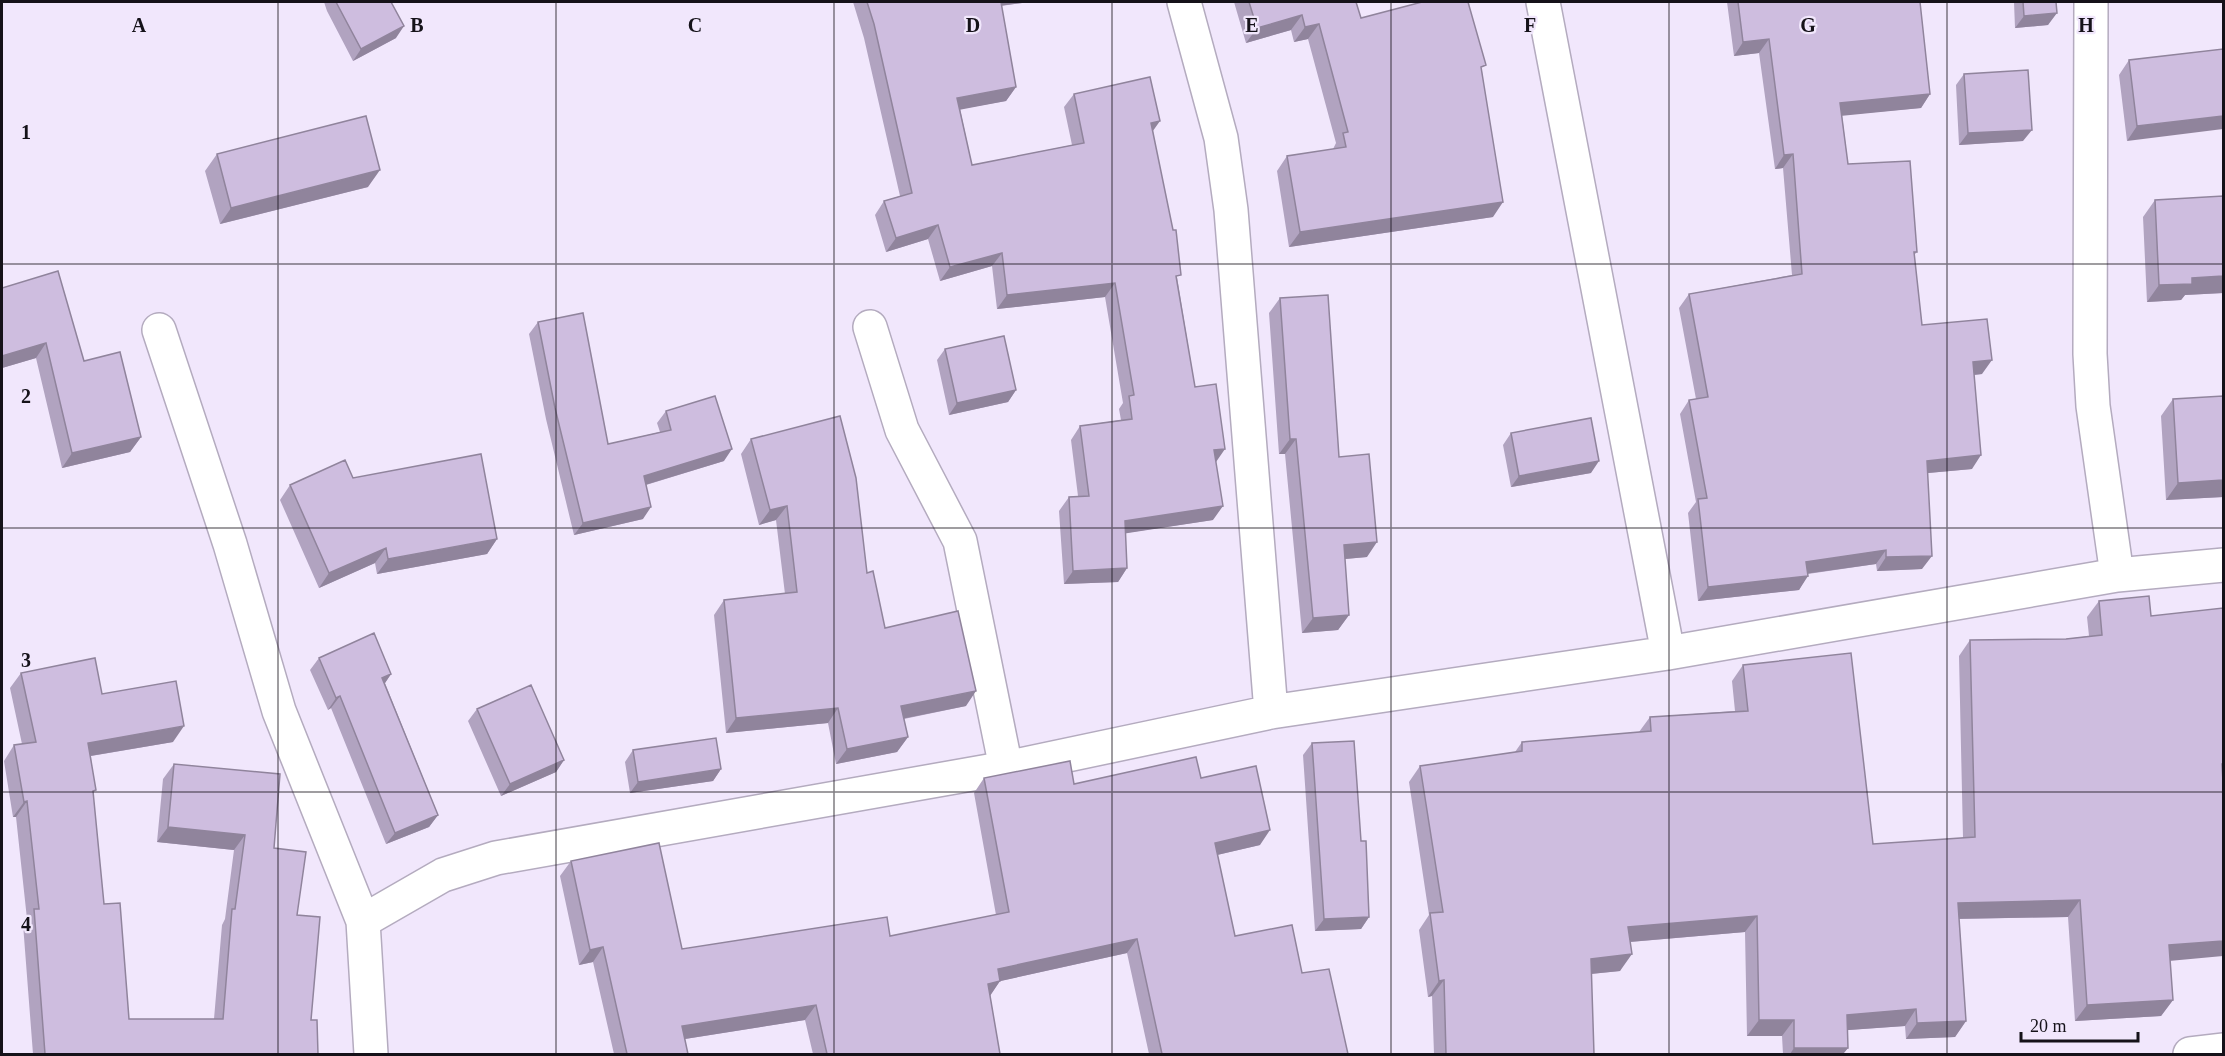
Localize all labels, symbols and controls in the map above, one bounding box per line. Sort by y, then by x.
text: A [132,14,147,36]
text: B [410,14,424,36]
text: C [688,14,702,36]
text: D [966,14,980,36]
text: E [1245,14,1259,36]
text: F [1524,14,1536,36]
text: G [1800,14,1816,36]
text: H [2078,14,2094,36]
text: 1 [21,121,31,143]
text: 2 [21,385,31,407]
text: 3 [21,649,31,671]
text: 4 [21,913,31,935]
scale bar [2021,1005,2138,1043]
text: 20 m [2030,1016,2067,1036]

